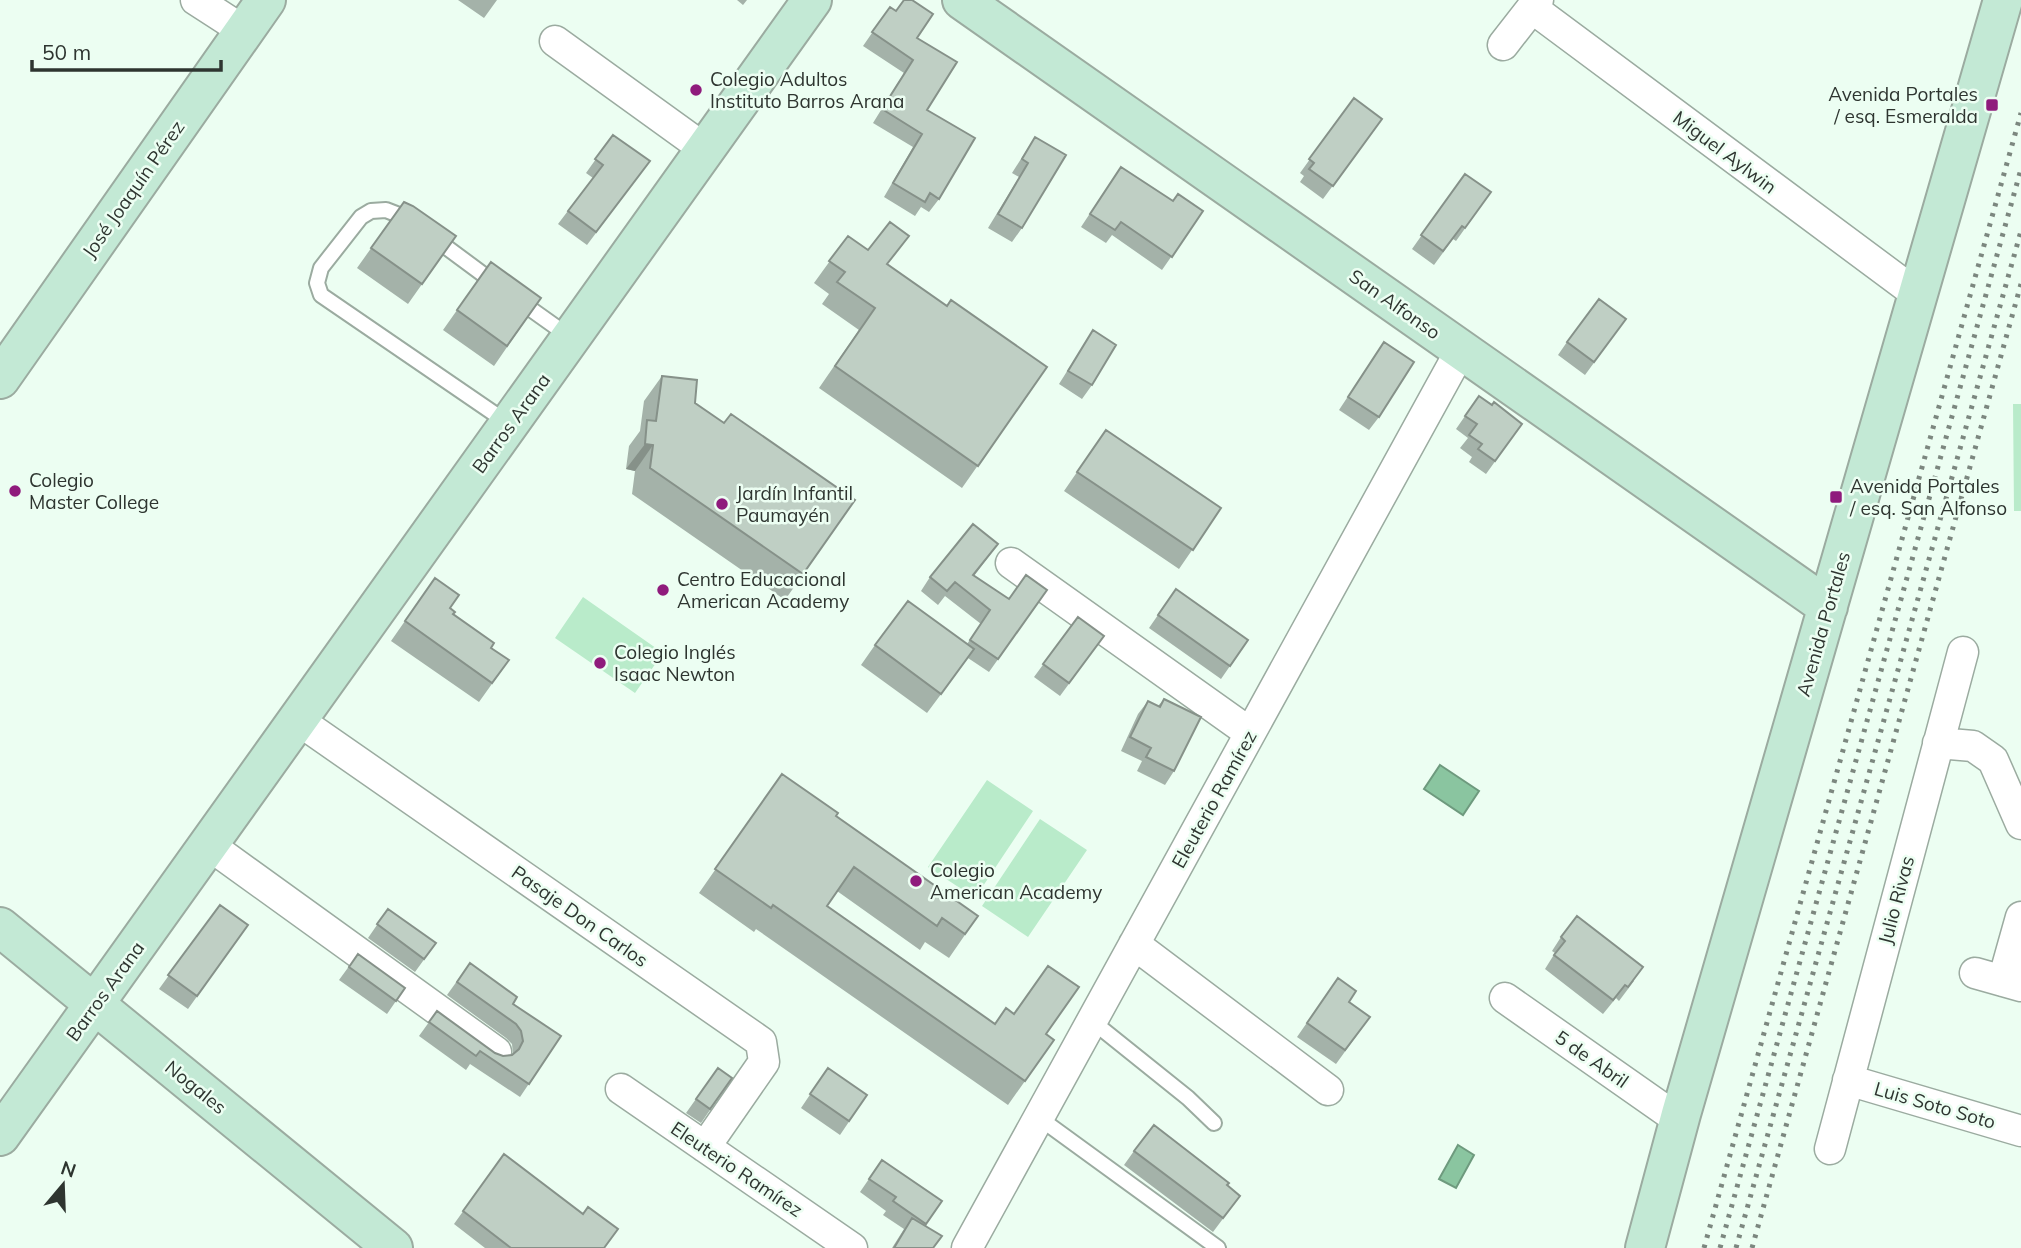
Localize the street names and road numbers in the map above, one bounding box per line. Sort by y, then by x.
street label: Miguel Aylwin [1669,105,1781,199]
street label: José Joaquín Pérez [77,115,190,262]
street label: San Alfonso [1345,264,1445,344]
street label: Barros Arana [467,368,555,478]
street label: Avenida Portales [1791,549,1855,699]
street label: Eleuterio Ramírez [1166,726,1262,872]
street label: Julio Rivas [1873,853,1919,947]
street label: Pasaje Don Carlos [507,860,653,972]
street label: Barros Arana [61,936,149,1046]
street label: 5 de Abril [1551,1025,1633,1093]
street label: Nogales [160,1055,232,1119]
street label: Luis Soto Soto [1872,1076,1998,1134]
street label: Eleuterio Ramírez [667,1116,808,1222]

